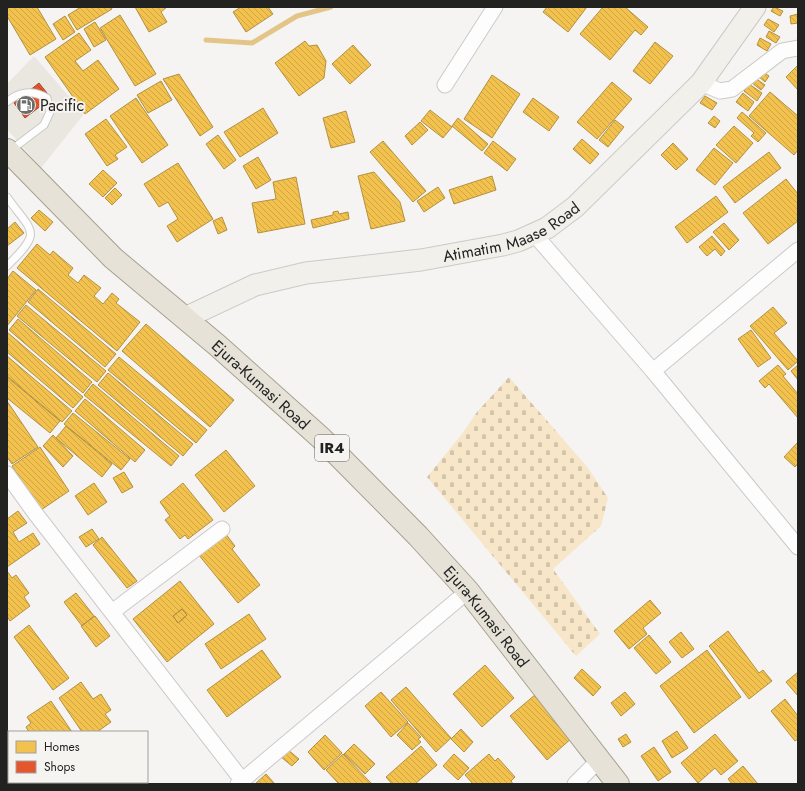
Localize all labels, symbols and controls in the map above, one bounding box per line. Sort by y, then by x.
fuel station icon: Pacific [15,94,37,116]
place label: Pacific [40,94,84,117]
street label: Atimatim Maase Road [441,196,584,267]
street label: Ejura-Kumasi Road [207,334,315,435]
road number: IR4 [315,435,349,461]
street label: Ejura-Kumasi Road [439,560,535,672]
legend [8,731,148,783]
text: Homes [44,738,80,756]
text: Shops [44,758,75,776]

